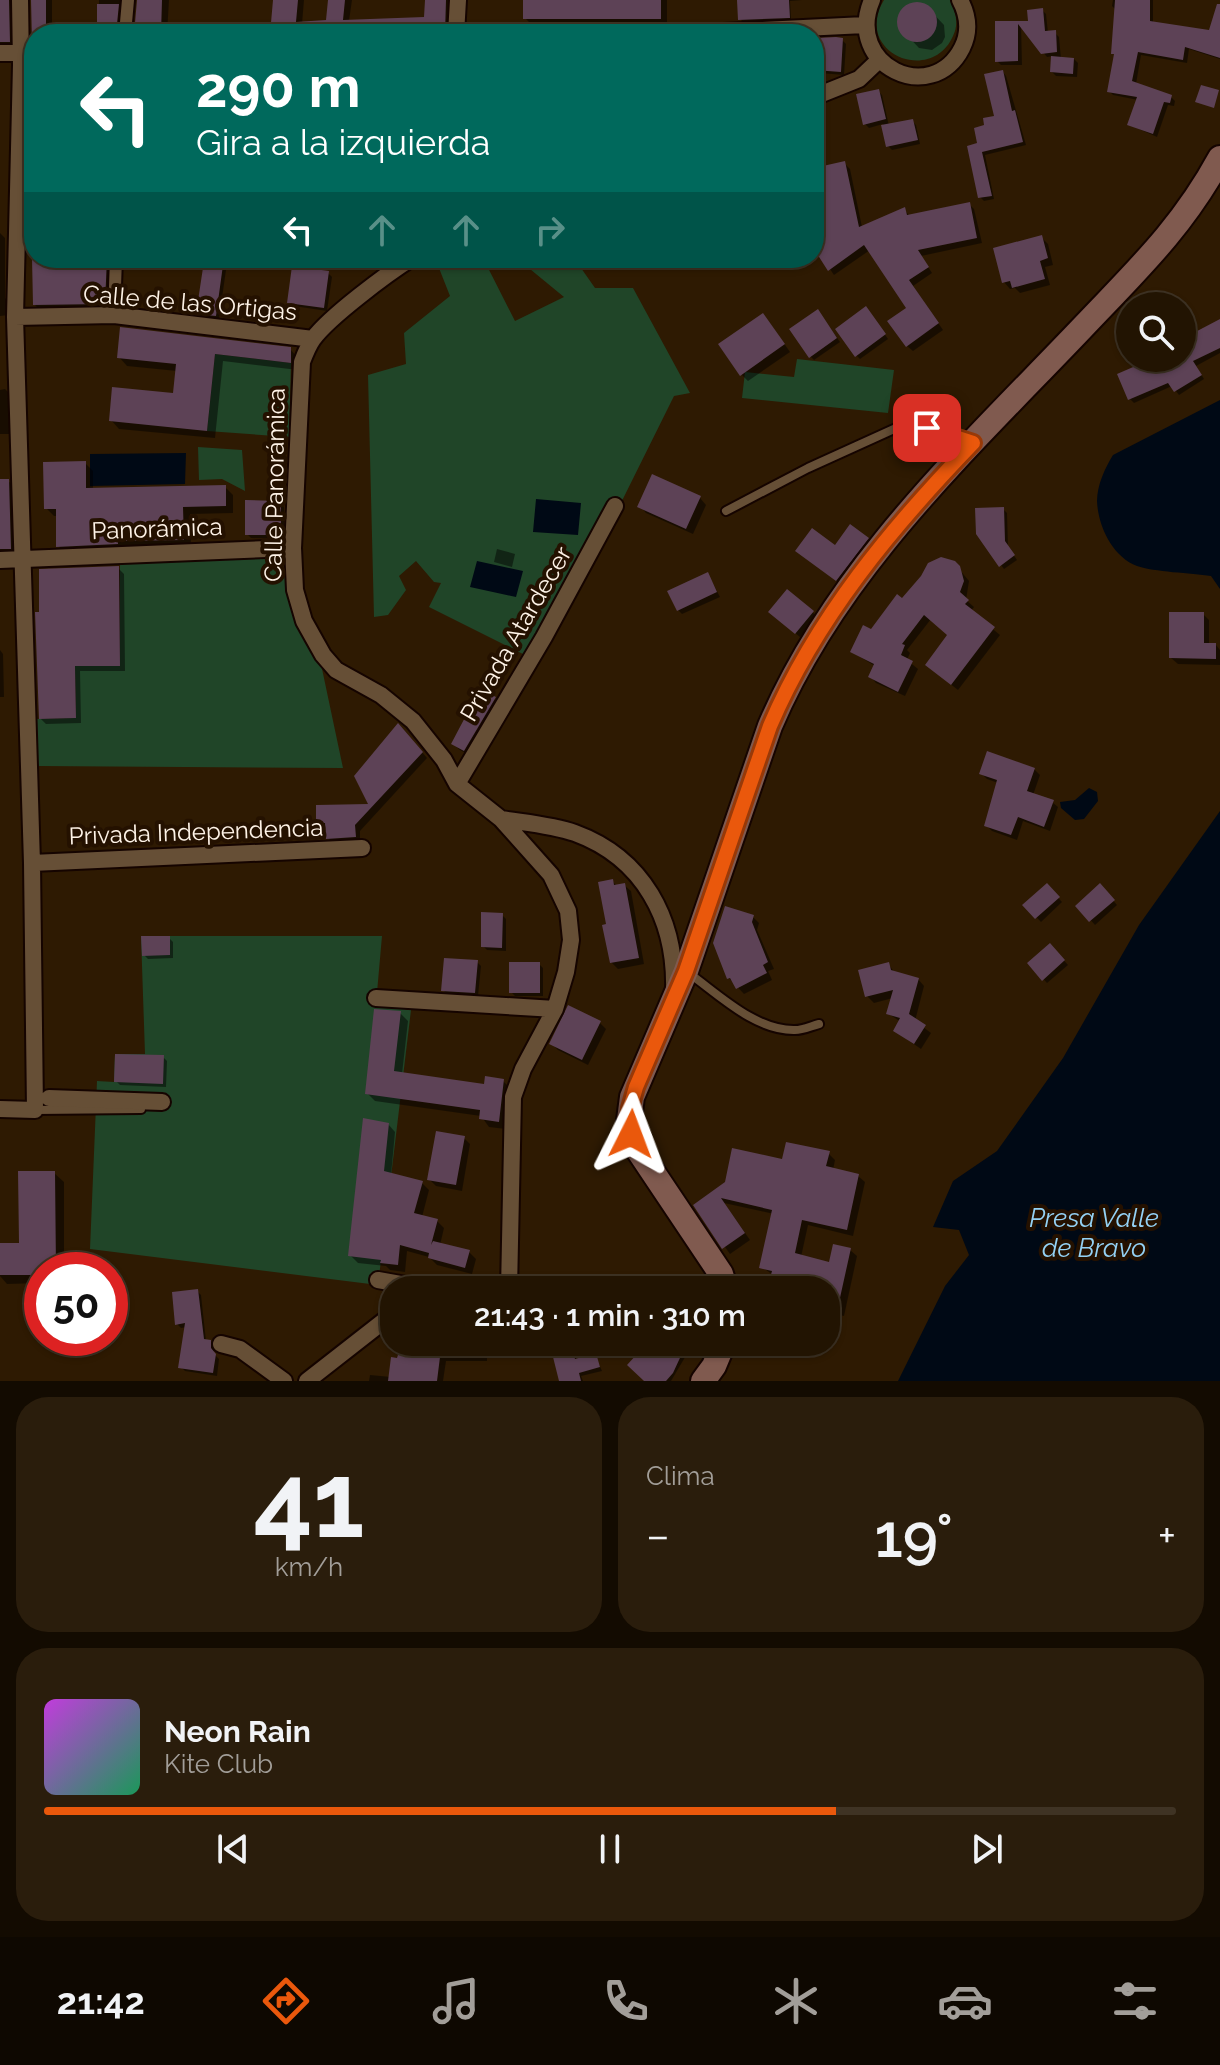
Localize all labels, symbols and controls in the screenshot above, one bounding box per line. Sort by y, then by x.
text: 290 m [196,54,361,120]
icon: left [64,56,168,160]
text: Gira a la izquierda [196,121,490,163]
icon: left [276,208,320,252]
icon: ahead [360,208,404,252]
icon: ahead [444,208,488,252]
icon: right [528,208,572,252]
street label: Calle de las Ortigas [82,279,298,326]
map controls [1116,292,1196,372]
button: search [1116,292,1196,372]
street label: Calle Panorámica [258,388,291,582]
pin [893,394,961,462]
icon: arrive [905,406,949,450]
street label: Panorámica [91,512,223,545]
street label: Privada Atardecer [454,541,578,726]
street label: Privada Independencia [68,813,324,850]
position arrow [589,1092,673,1176]
water label: Presa Valle de Bravo [1029,1203,1159,1263]
speed limit sign: 50 [24,1252,128,1356]
text: 21:43 · 1 min · 310 m [474,1298,746,1333]
text: 41 [254,1439,364,1561]
text: Clima [646,1461,715,1491]
text: 19° [874,1501,953,1571]
text: − [646,1510,670,1561]
text: + [1158,1510,1176,1561]
text: km/h [275,1552,343,1582]
text: Neon Rain [164,1714,311,1749]
text: Kite Club [164,1749,273,1779]
icon: previous [211,1827,255,1871]
icon: pause [588,1827,632,1871]
icon: next [965,1827,1009,1871]
icon: directions [258,1973,314,2029]
icon: music [428,1973,484,2029]
icon: phone [598,1973,654,2029]
icon: climate [768,1973,824,2029]
icon: car [937,1973,993,2029]
icon: filters [1107,1973,1163,2029]
text: 21:42 [57,1980,145,2022]

